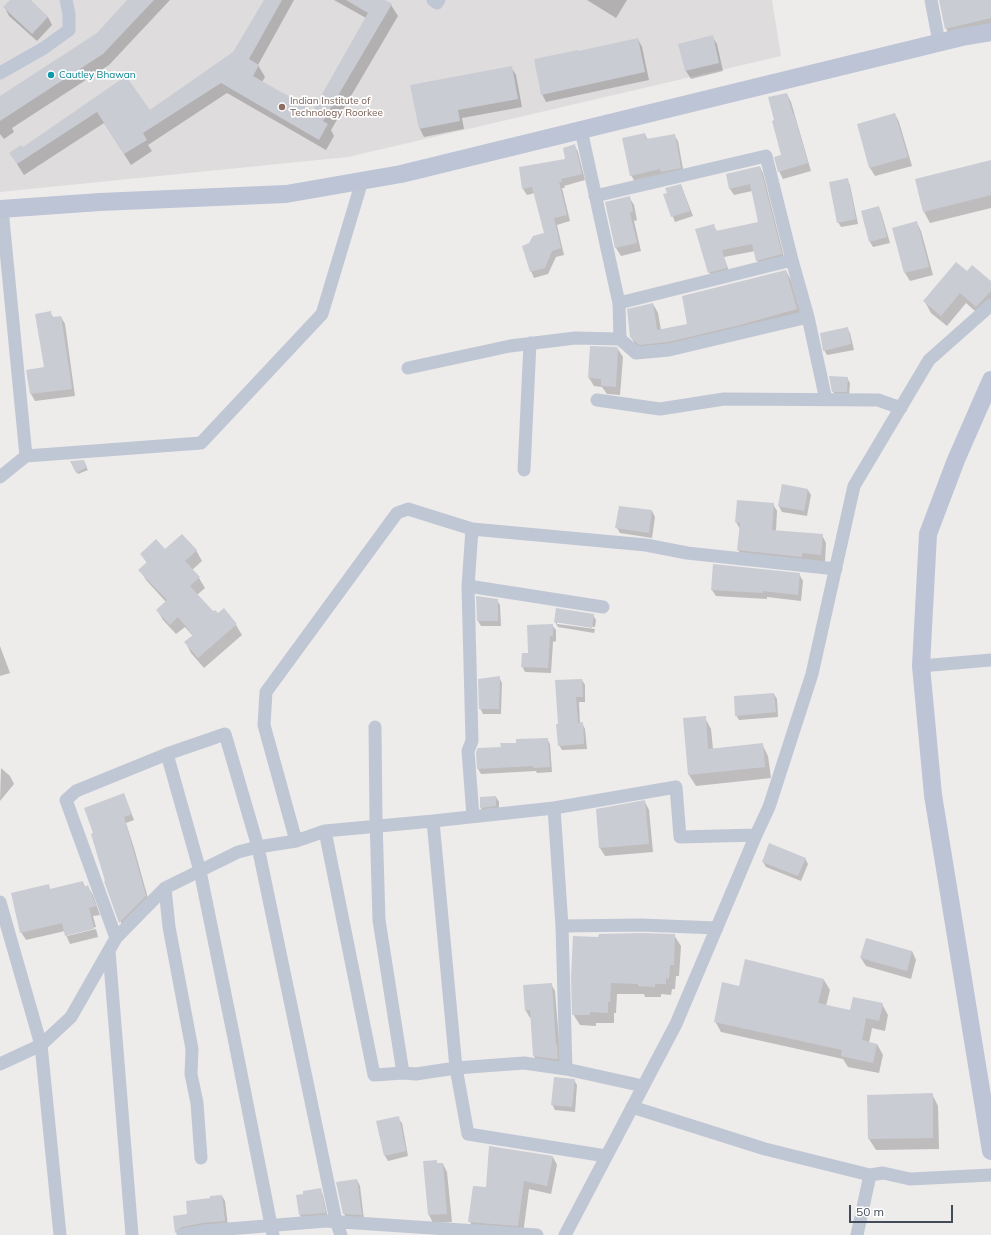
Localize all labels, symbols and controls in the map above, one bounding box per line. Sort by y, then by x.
place label: Cautley Bhawan [59,69,136,81]
marker: Cautley Bhawan [46,70,56,80]
place label: Indian Institute of Technology Roorkee [290,95,383,118]
marker: Indian Institute of Technology Roorkee [277,102,287,112]
scale bar [851,1197,955,1223]
text: 50 m [856,1204,884,1219]

